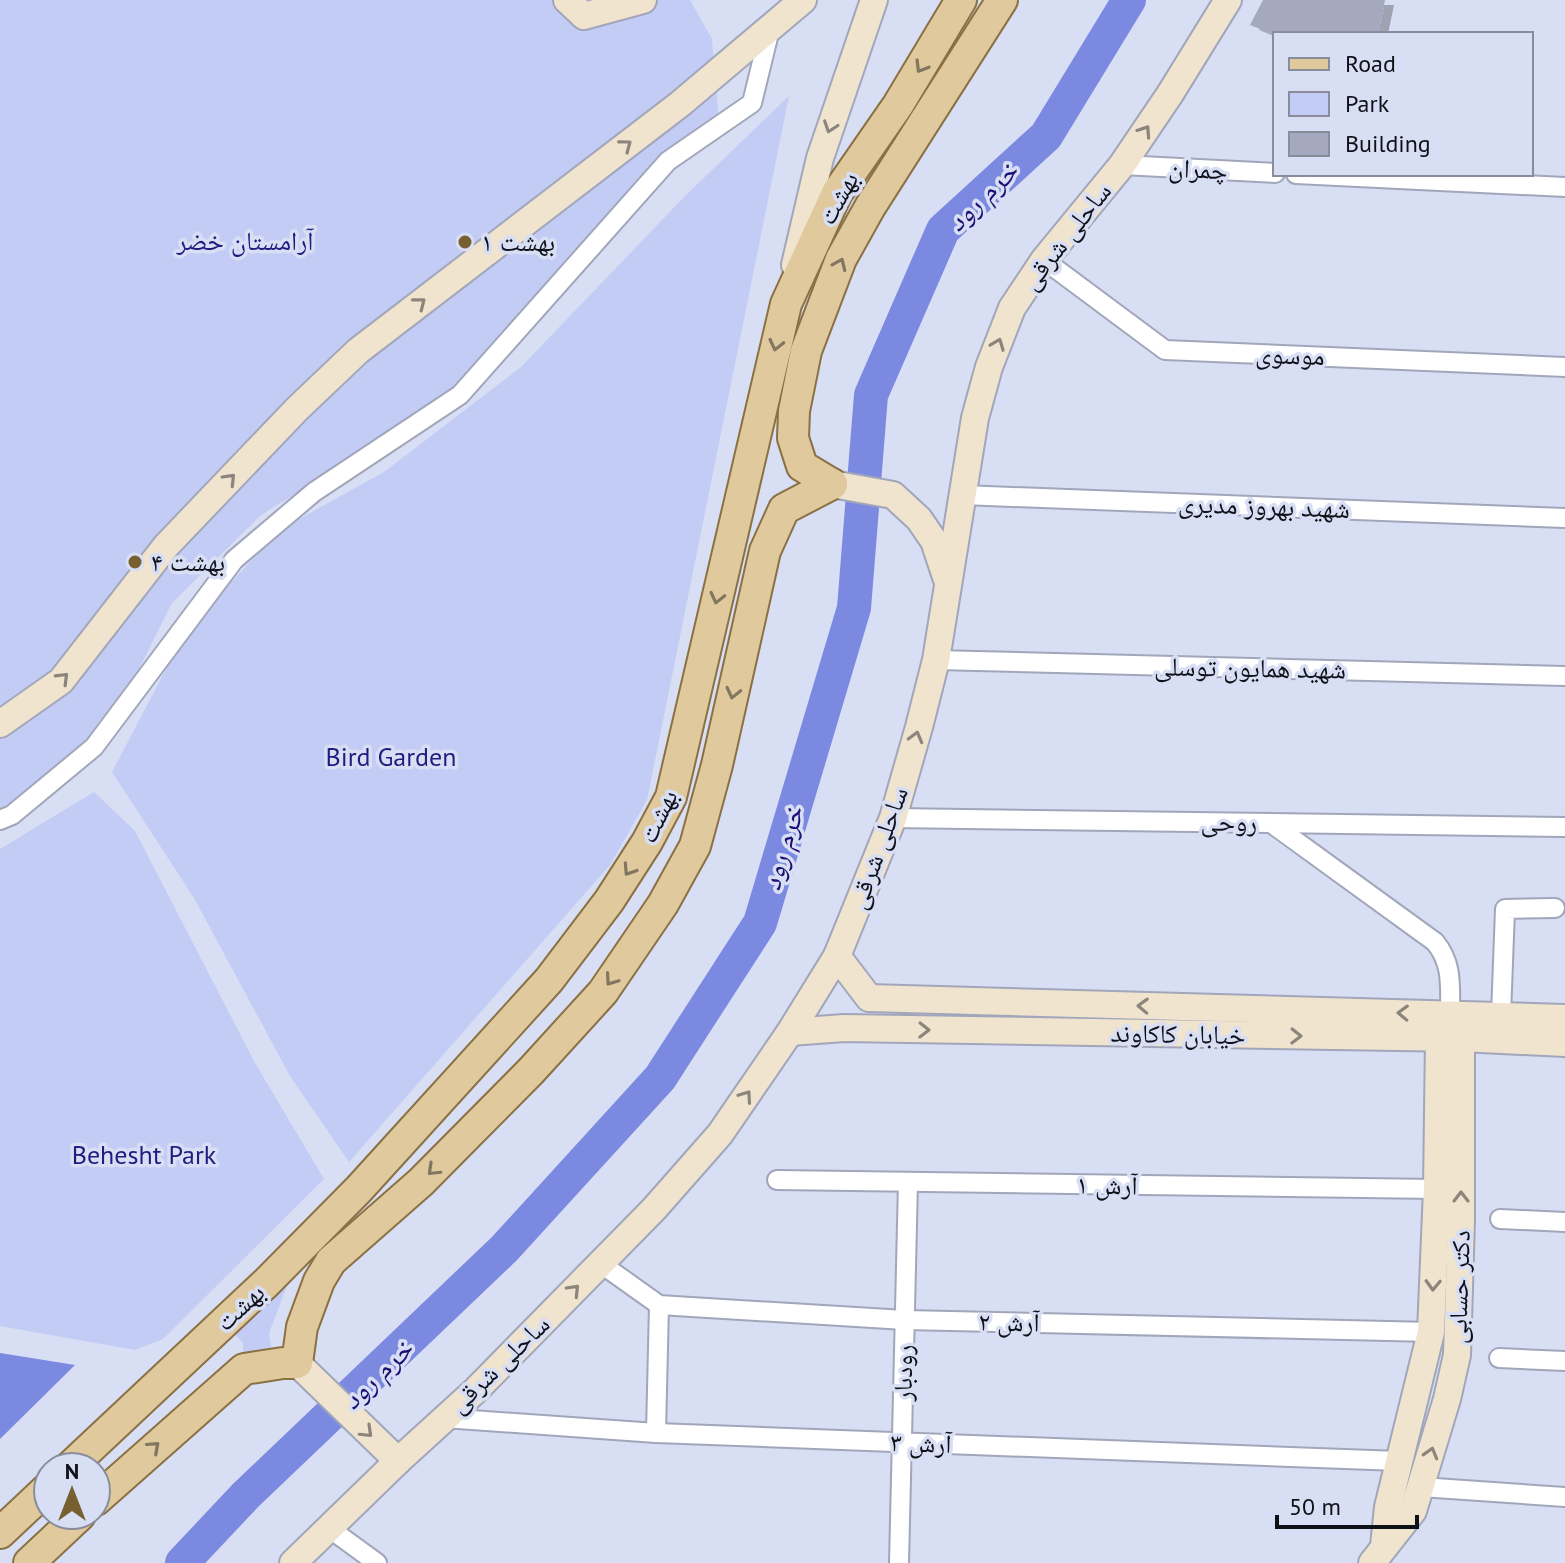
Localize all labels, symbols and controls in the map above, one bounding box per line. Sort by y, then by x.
legend [1273,32,1533,176]
text: Road [1345,48,1396,79]
one-way arrow [915,58,931,73]
text: Park [1345,88,1390,119]
one-way arrow [824,119,840,133]
one-way arrow [1135,125,1150,140]
text: Building [1345,128,1431,159]
one-way arrow [618,140,632,154]
street label: چمران [1168,150,1228,187]
water label: خرم رود [938,152,1027,239]
street label: بهشت [810,165,865,230]
street label: ساحلی شرقی [1013,175,1118,296]
park label: آرامستان خضر [176,224,315,257]
place label: بهشت ۱ [481,225,555,258]
marker: بهشت ۱ [456,233,474,251]
one-way arrow [830,258,846,272]
one-way arrow [411,298,426,312]
street label: موسوی [1255,337,1325,372]
one-way arrow [768,338,785,351]
one-way arrow [988,338,1005,352]
one-way arrow [220,474,235,488]
street label: شهید بهروز مدیری [1177,486,1351,525]
place label: بهشت ۴ [151,545,225,578]
marker: بهشت ۴ [126,553,144,571]
one-way arrow [710,591,727,605]
street label: شهید همایون توسلی [1154,649,1346,686]
one-way arrow [53,672,68,687]
one-way arrow [725,686,742,700]
one-way arrow [907,730,923,744]
park label: Bird Garden [326,740,457,773]
street label: ساحلی شرقی [840,782,915,914]
street label: بهشت [631,784,685,848]
water label: خرم رود [751,800,813,895]
street label: روحی [1200,805,1258,838]
one-way arrow [624,861,639,876]
one-way arrow [606,972,621,986]
one-way arrow [1136,997,1149,1014]
one-way arrow [1396,1004,1409,1021]
street label: خیابان کاکاوند [1110,1016,1246,1051]
one-way arrow [918,1021,931,1039]
one-way arrow [1290,1027,1303,1045]
one-way arrow [736,1090,751,1104]
park label: Behesht Park [72,1138,217,1171]
one-way arrow [428,1161,442,1175]
street label: آرش ۱ [1076,1167,1139,1202]
one-way arrow [1452,1190,1470,1203]
street label: دکتر حسابی [1440,1230,1477,1344]
street label: بهشت [208,1276,271,1338]
one-way arrow [1424,1279,1441,1292]
one-way arrow [565,1285,579,1299]
street label: آرش ۲ [978,1304,1041,1339]
street label: ساحلی شرقی [441,1307,556,1420]
water label: خرم رود [333,1330,422,1417]
street label: رودبار [885,1344,919,1403]
one-way arrow [358,1423,372,1437]
street label: آرش ۳ [890,1425,954,1460]
one-way arrow [145,1442,159,1457]
one-way arrow [1422,1447,1438,1461]
north arrow [32,1451,112,1531]
text: N [65,1457,79,1485]
scale bar [1277,1479,1417,1529]
text: 50 m [1289,1491,1341,1522]

